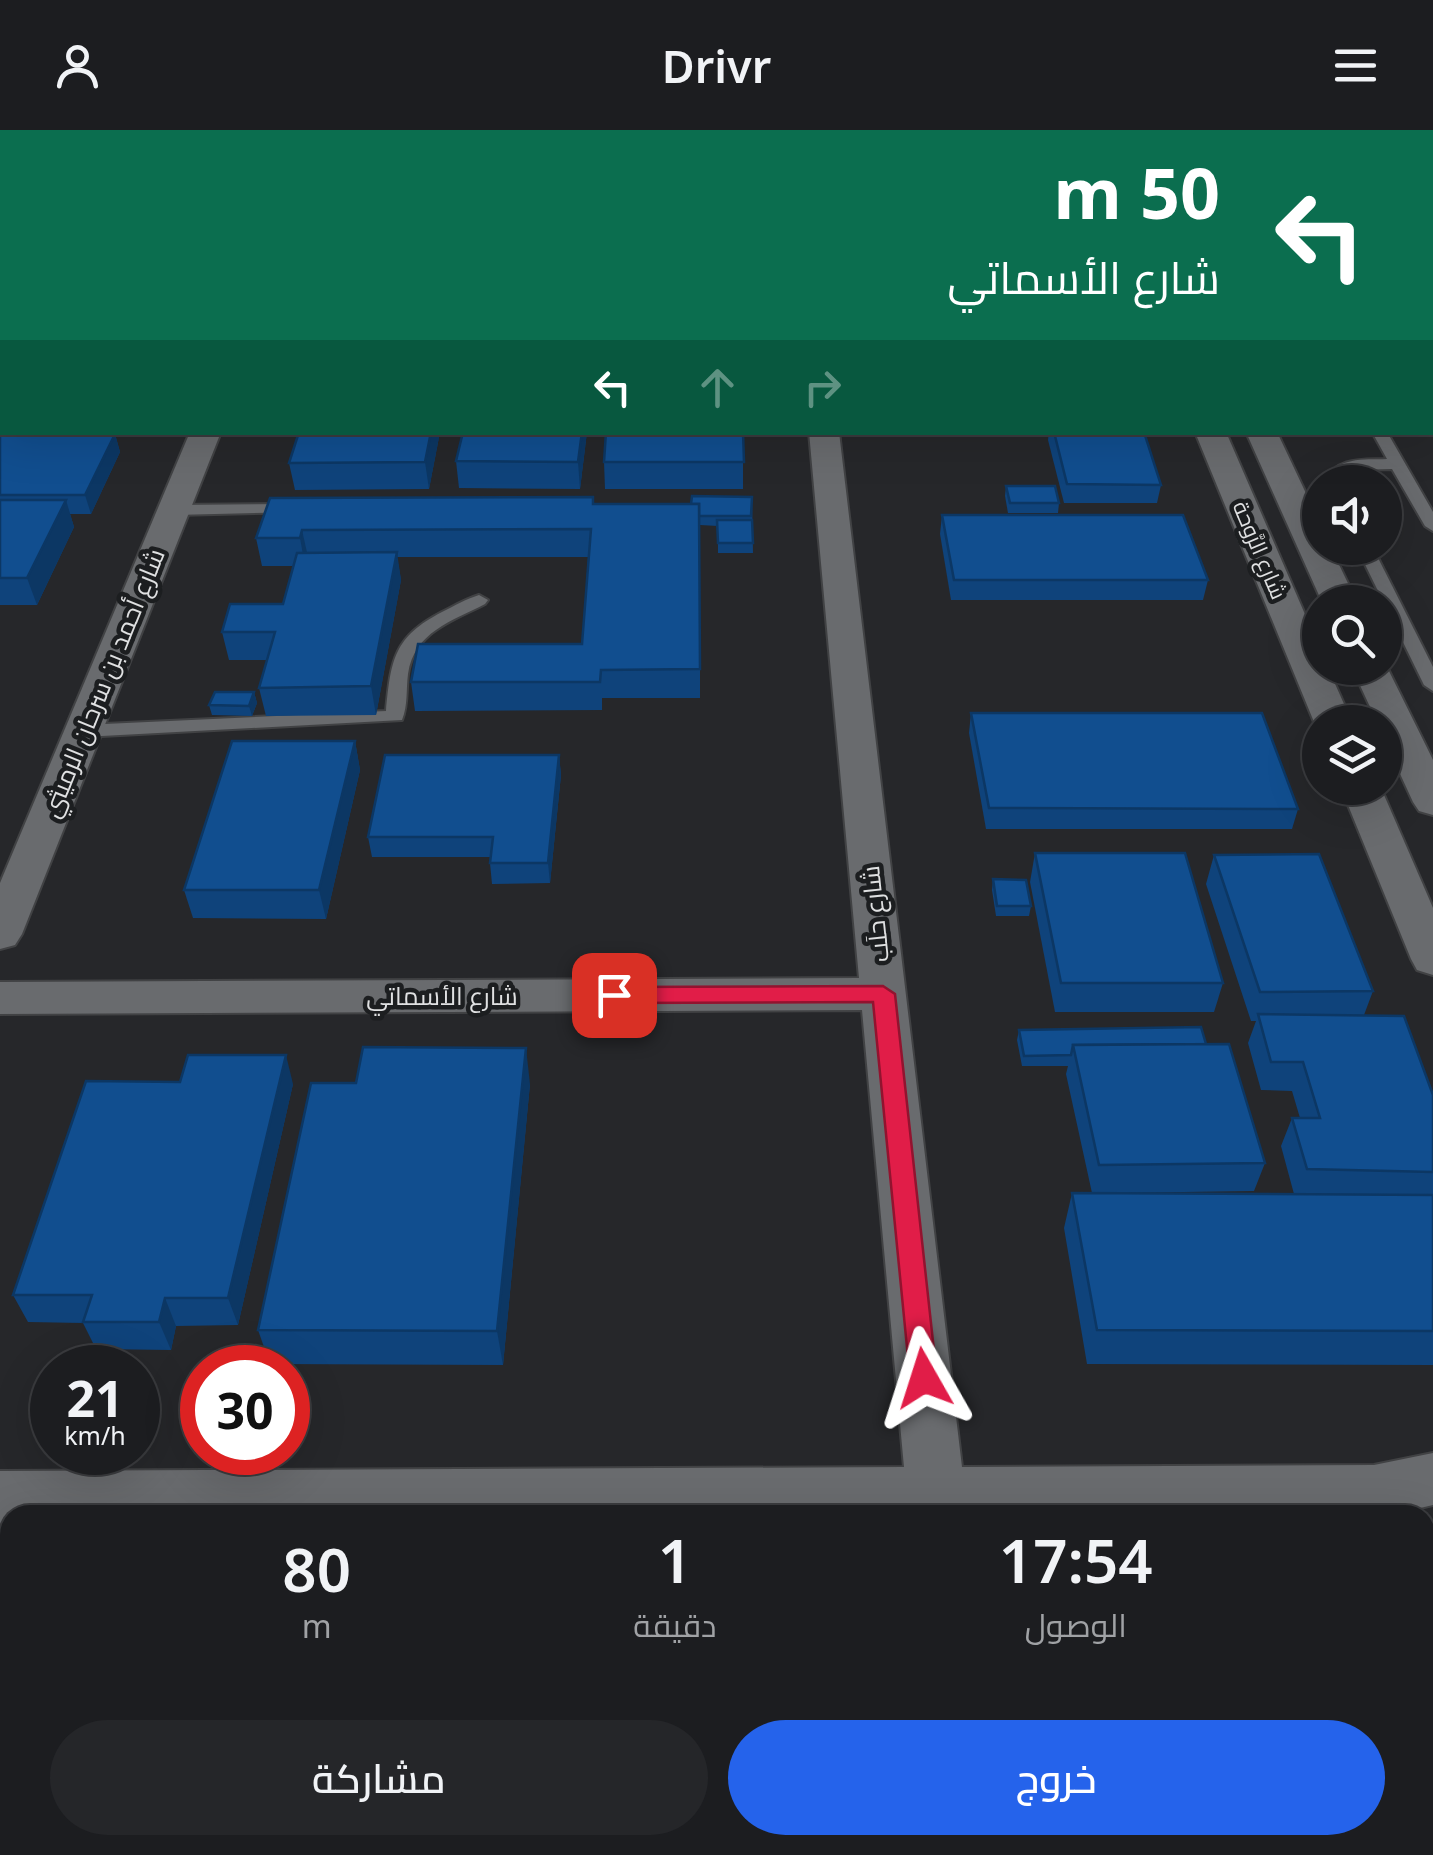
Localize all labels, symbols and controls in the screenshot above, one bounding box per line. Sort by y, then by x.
text: Drivr [662,35,771,96]
icon: person [50,38,105,93]
icon: menu [1328,38,1383,93]
text: 50 m [1053,144,1220,240]
icon: left [1255,170,1385,300]
text: شارع الأسماتي [947,246,1220,307]
icon: left [585,360,640,415]
icon: ahead [690,360,745,415]
icon: right [795,360,850,415]
map controls [1302,465,1402,805]
button: sound [1302,465,1402,565]
street label: شارع الرَّوحة [1226,496,1295,604]
street label: شارع أحمد بن سرحان الرميثي [32,543,175,824]
button: search [1302,585,1402,685]
button: layers [1302,705,1402,805]
street label: شارع حلَب [852,864,897,964]
pin [572,953,657,1038]
icon: arrive [587,968,642,1023]
street label: شارع الأسماتي [366,978,518,1016]
position arrow [872,1326,976,1430]
speed limit sign: 30 [180,1345,310,1475]
text: 21 [66,1364,124,1432]
text: km/h [64,1418,126,1452]
text: 1 [658,1519,692,1601]
text: 17:54 [999,1519,1153,1601]
text: 80 [282,1528,351,1610]
text: دقيقة [633,1603,717,1646]
text: الوصول [1025,1603,1127,1646]
text: m [302,1604,332,1647]
button: مشاركة [50,1720,708,1835]
button: خروج [728,1720,1385,1835]

